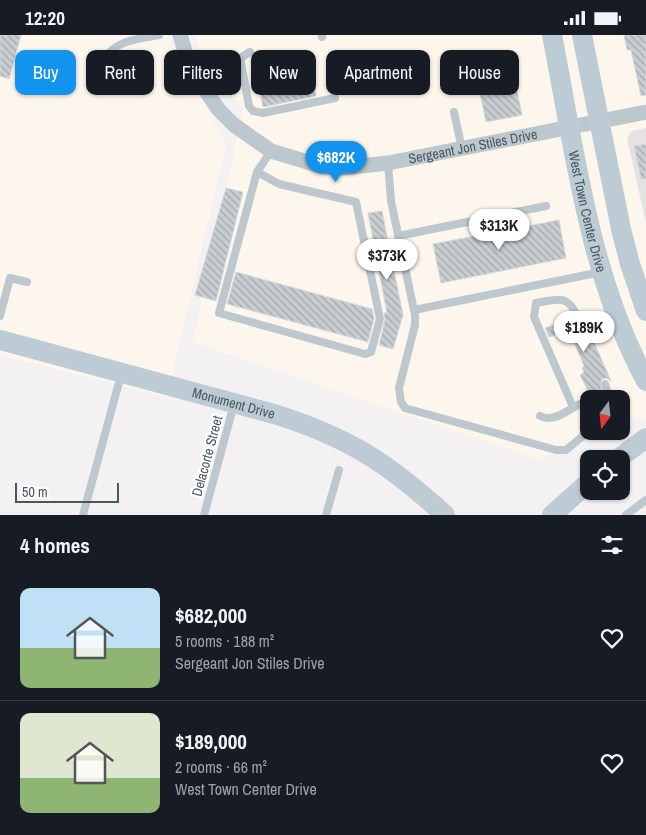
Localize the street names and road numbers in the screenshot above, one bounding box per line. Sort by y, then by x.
street label: Sergeant Jon Stiles Drive [407,125,539,168]
street label: West Town Center Drive [565,149,611,274]
street label: Monument Drive [190,383,277,423]
street label: Delacorte Street [188,414,226,498]

